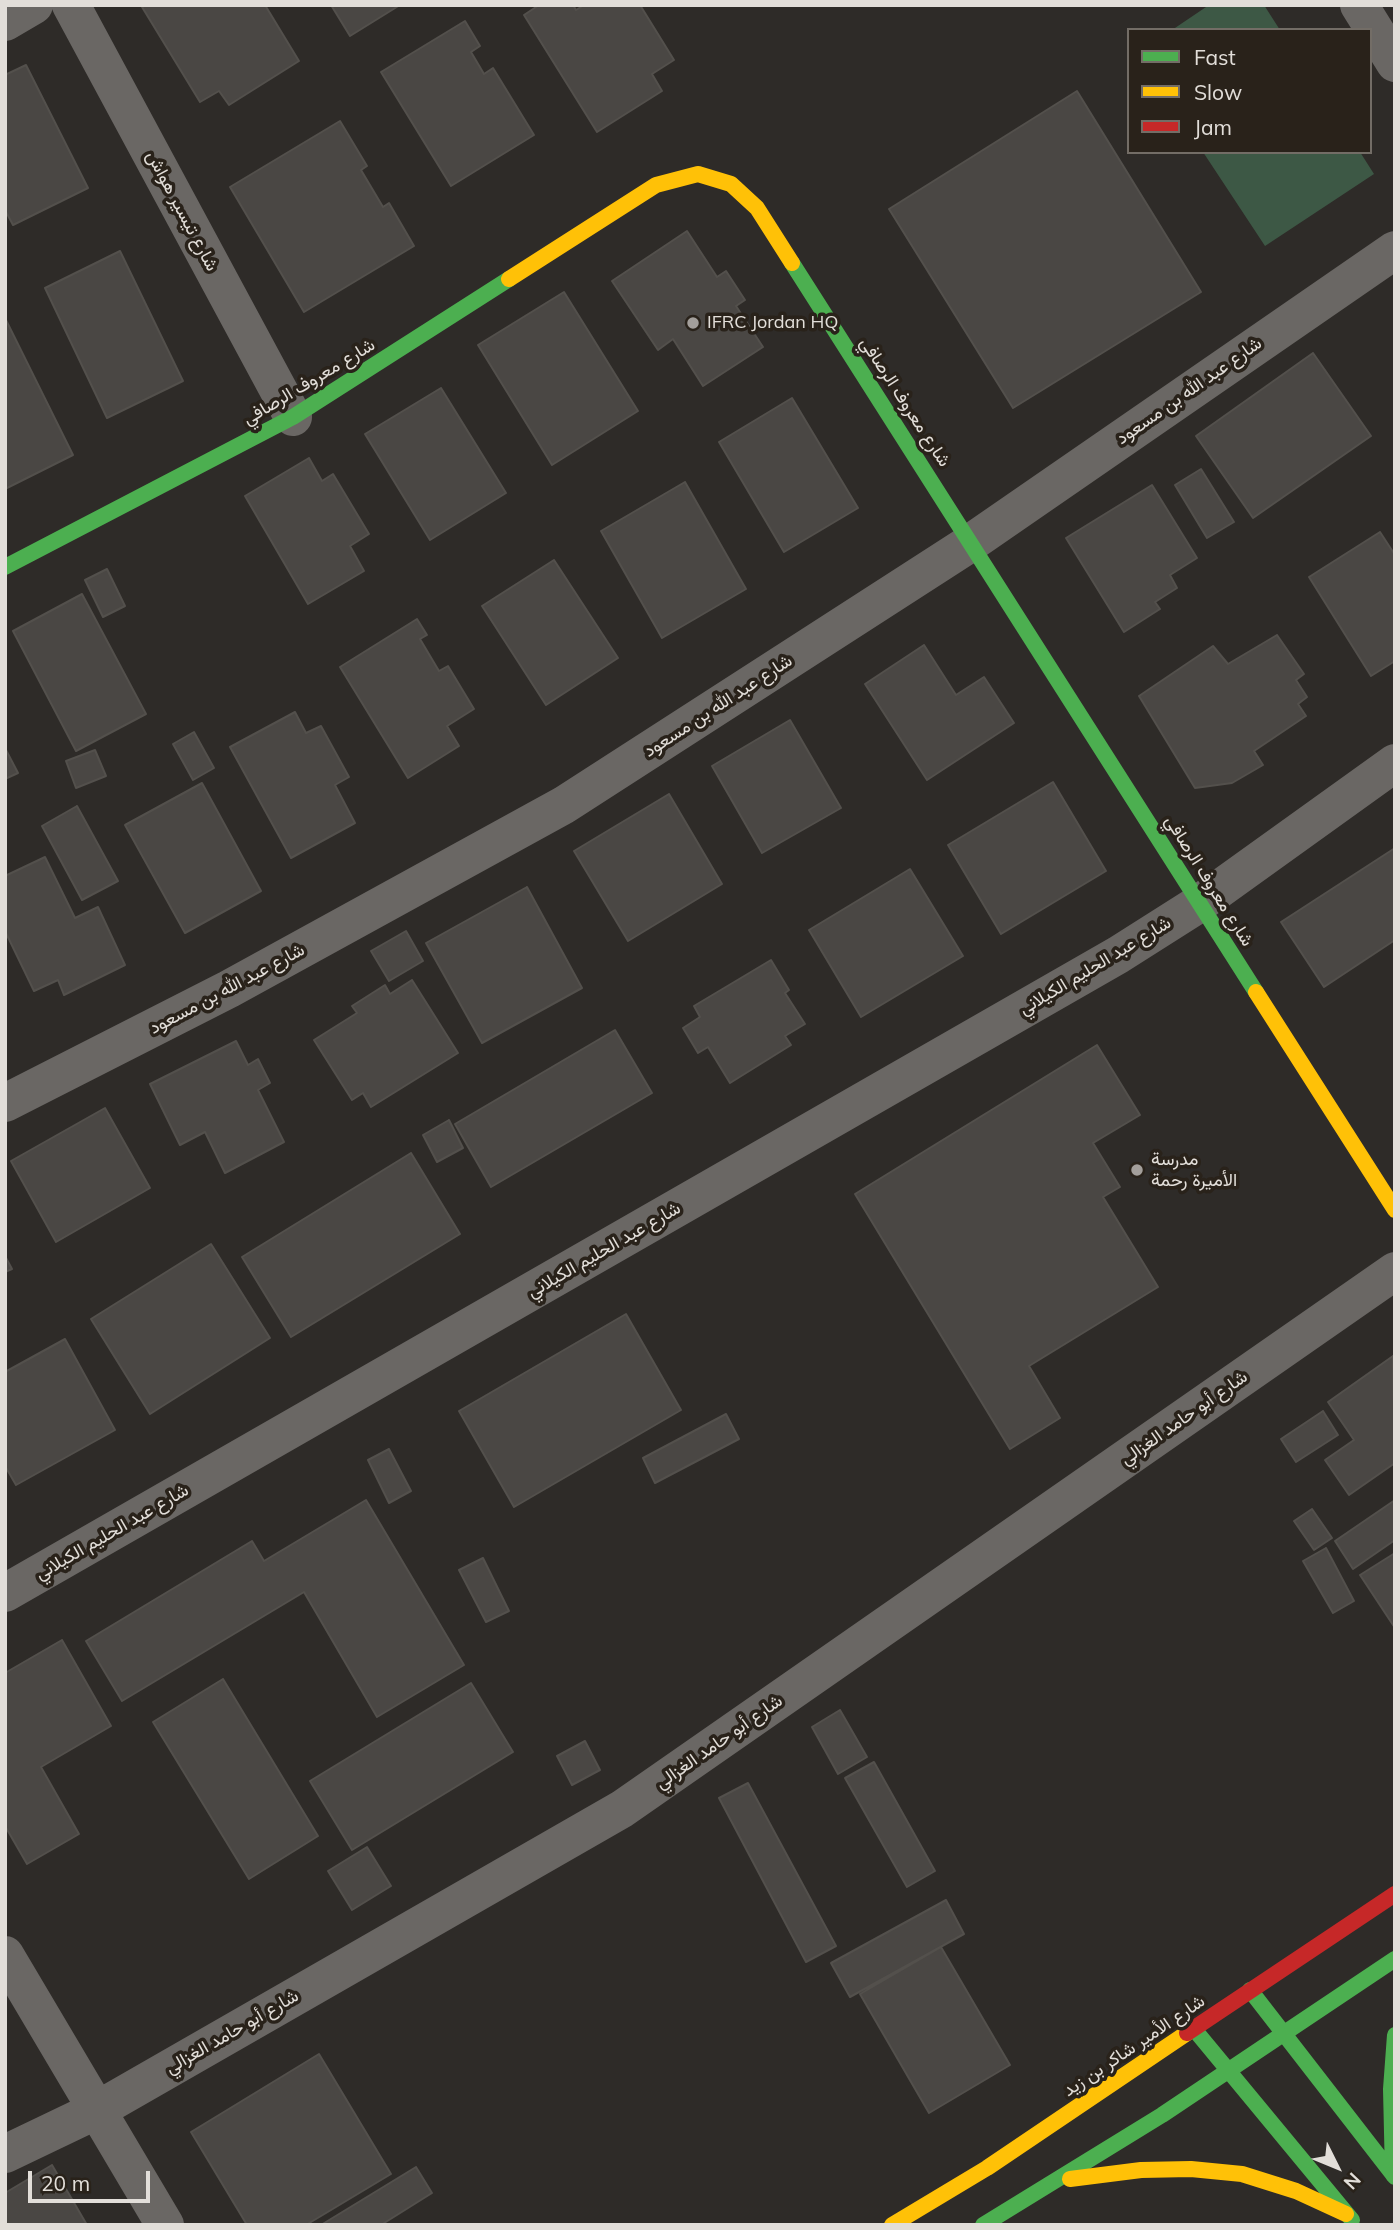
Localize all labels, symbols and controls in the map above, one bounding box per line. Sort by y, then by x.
legend [1127,28,1372,154]
text: Fast [1194,44,1236,70]
text: Slow [1194,79,1242,105]
text: Jam [1194,114,1232,140]
street label: شارع تيسير هواش [141,147,223,275]
place label: IFRC Jordan HQ [707,312,838,334]
marker: IFRC Jordan HQ [685,315,701,331]
street label: شارع معروف الرصافي [855,333,955,471]
street label: شارع عبد الله بن مسعود [1112,333,1266,449]
street label: شارع معروف الرصافي [239,334,379,430]
street label: شارع عبد الله بن مسعود [640,650,796,762]
street label: شارع معروف الرصافي [1160,812,1258,950]
street label: شارع عبد الحليم الكيلاني [1015,912,1175,1020]
street label: شارع عبد الله بن مسعود [146,939,308,1039]
place label: مدرسة الأميرة رحمة [1151,1149,1237,1192]
marker: مدرسة الأميرة رحمة [1129,1162,1145,1178]
street label: شارع عبد الحليم الكيلاني [523,1197,685,1303]
street label: شارع أبو حامد الغزالي [1116,1366,1252,1470]
street label: شارع عبد الحليم الكيلاني [31,1479,193,1585]
street label: شارع أبو حامد الغزالي [651,1690,787,1794]
street label: شارع أبو حامد الغزالي [162,1985,302,2079]
street label: شارع الأمير شاكر بن زيد [1059,1990,1209,2102]
north arrow [1302,2132,1372,2202]
scale bar [32,2156,154,2200]
text: N [1339,2168,1366,2195]
text: 20 m [41,2170,90,2196]

